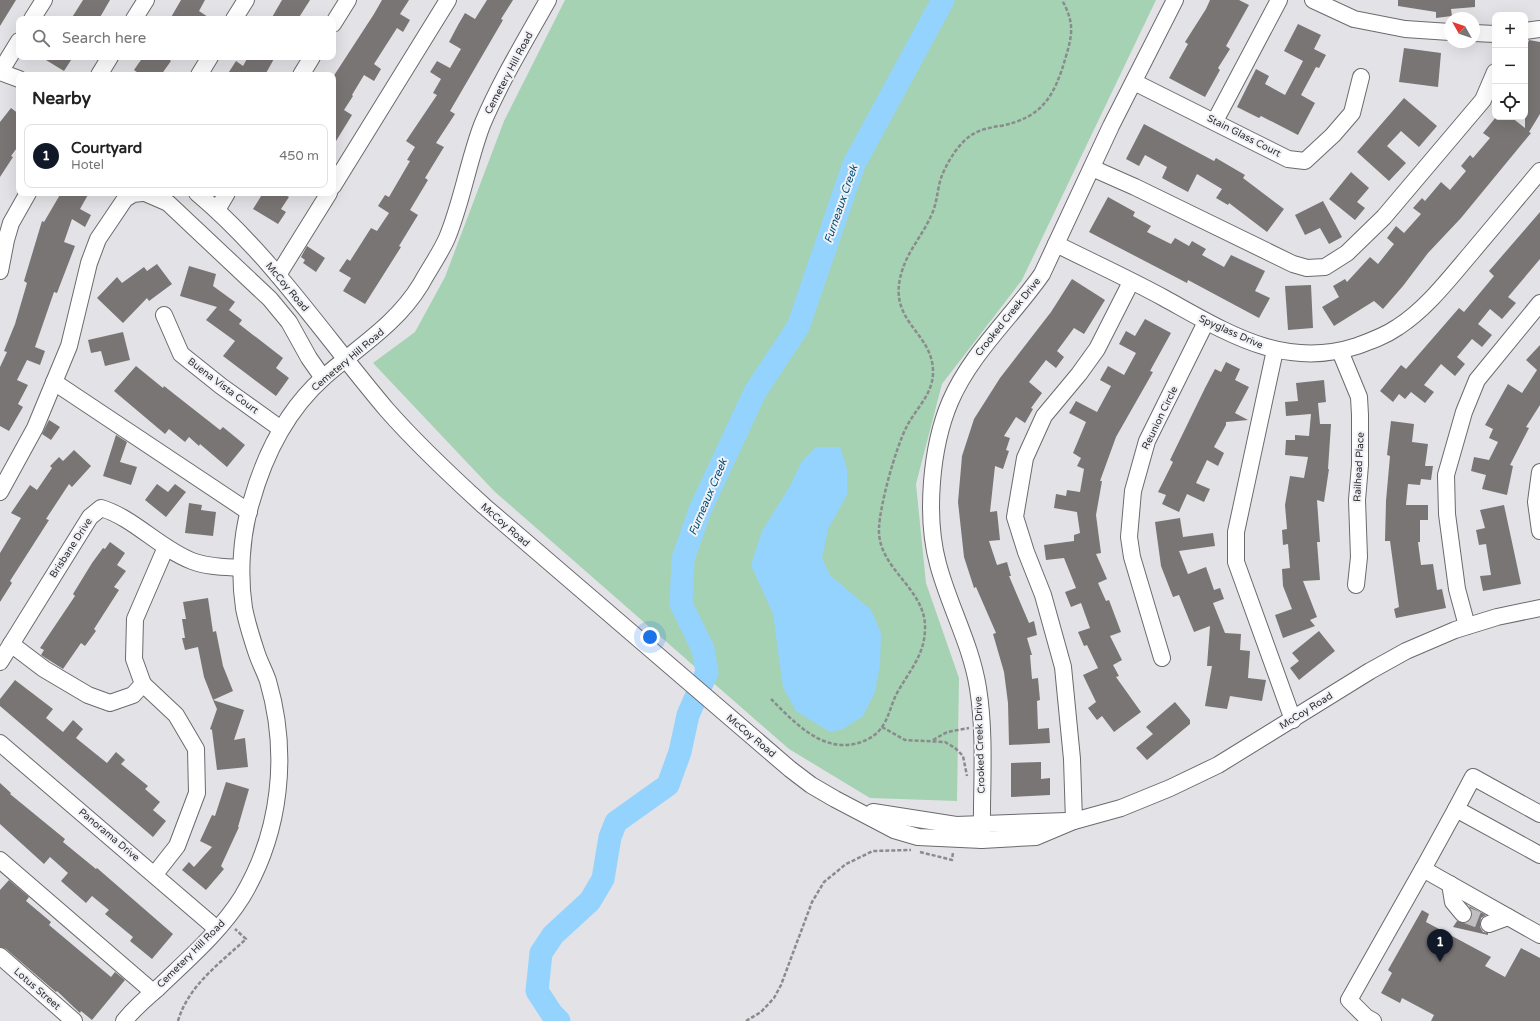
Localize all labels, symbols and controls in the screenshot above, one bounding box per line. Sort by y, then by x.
north arrow [1444,12,1480,48]
map controls [1492,12,1528,120]
button: + [1492,12,1528,48]
search box [16,16,336,60]
icon: search [30,27,52,49]
text: Search here [62,29,146,47]
street label: Cemetery Hill Road [482,30,536,116]
button: − [1492,48,1528,84]
button: locate [1492,84,1528,120]
text: Nearby [32,88,91,109]
street label: Stain Glass Court [1205,112,1283,160]
text: Courtyard [71,139,142,157]
text: 1 [42,148,50,164]
text: 450 m [279,148,319,164]
text: Hotel [71,157,104,173]
water label: Furneaux Creek [822,162,861,245]
street label: McCoy Road [263,260,311,314]
street label: Crooked Creek Drive [973,275,1043,359]
street label: Spyglass Drive [1197,313,1265,352]
street label: Cemetery Hill Road [309,326,387,394]
street label: Buena Vista Court [185,355,261,417]
street label: Reunion Circle [1140,384,1181,452]
street label: Railhead Place [1351,432,1367,502]
water label: Furneaux Creek [686,456,730,537]
street label: McCoy Road [478,501,532,549]
street label: Brisbane Drive [47,516,95,580]
your location [640,627,660,647]
street label: McCoy Road [1277,690,1335,732]
street label: Crooked Creek Drive [972,696,988,794]
street label: McCoy Road [724,712,778,760]
street label: Panorama Drive [76,806,142,864]
street label: Cemetery Hill Road [155,918,227,990]
pin: 1 [1427,929,1453,962]
street label: Lotus Street [11,966,63,1013]

